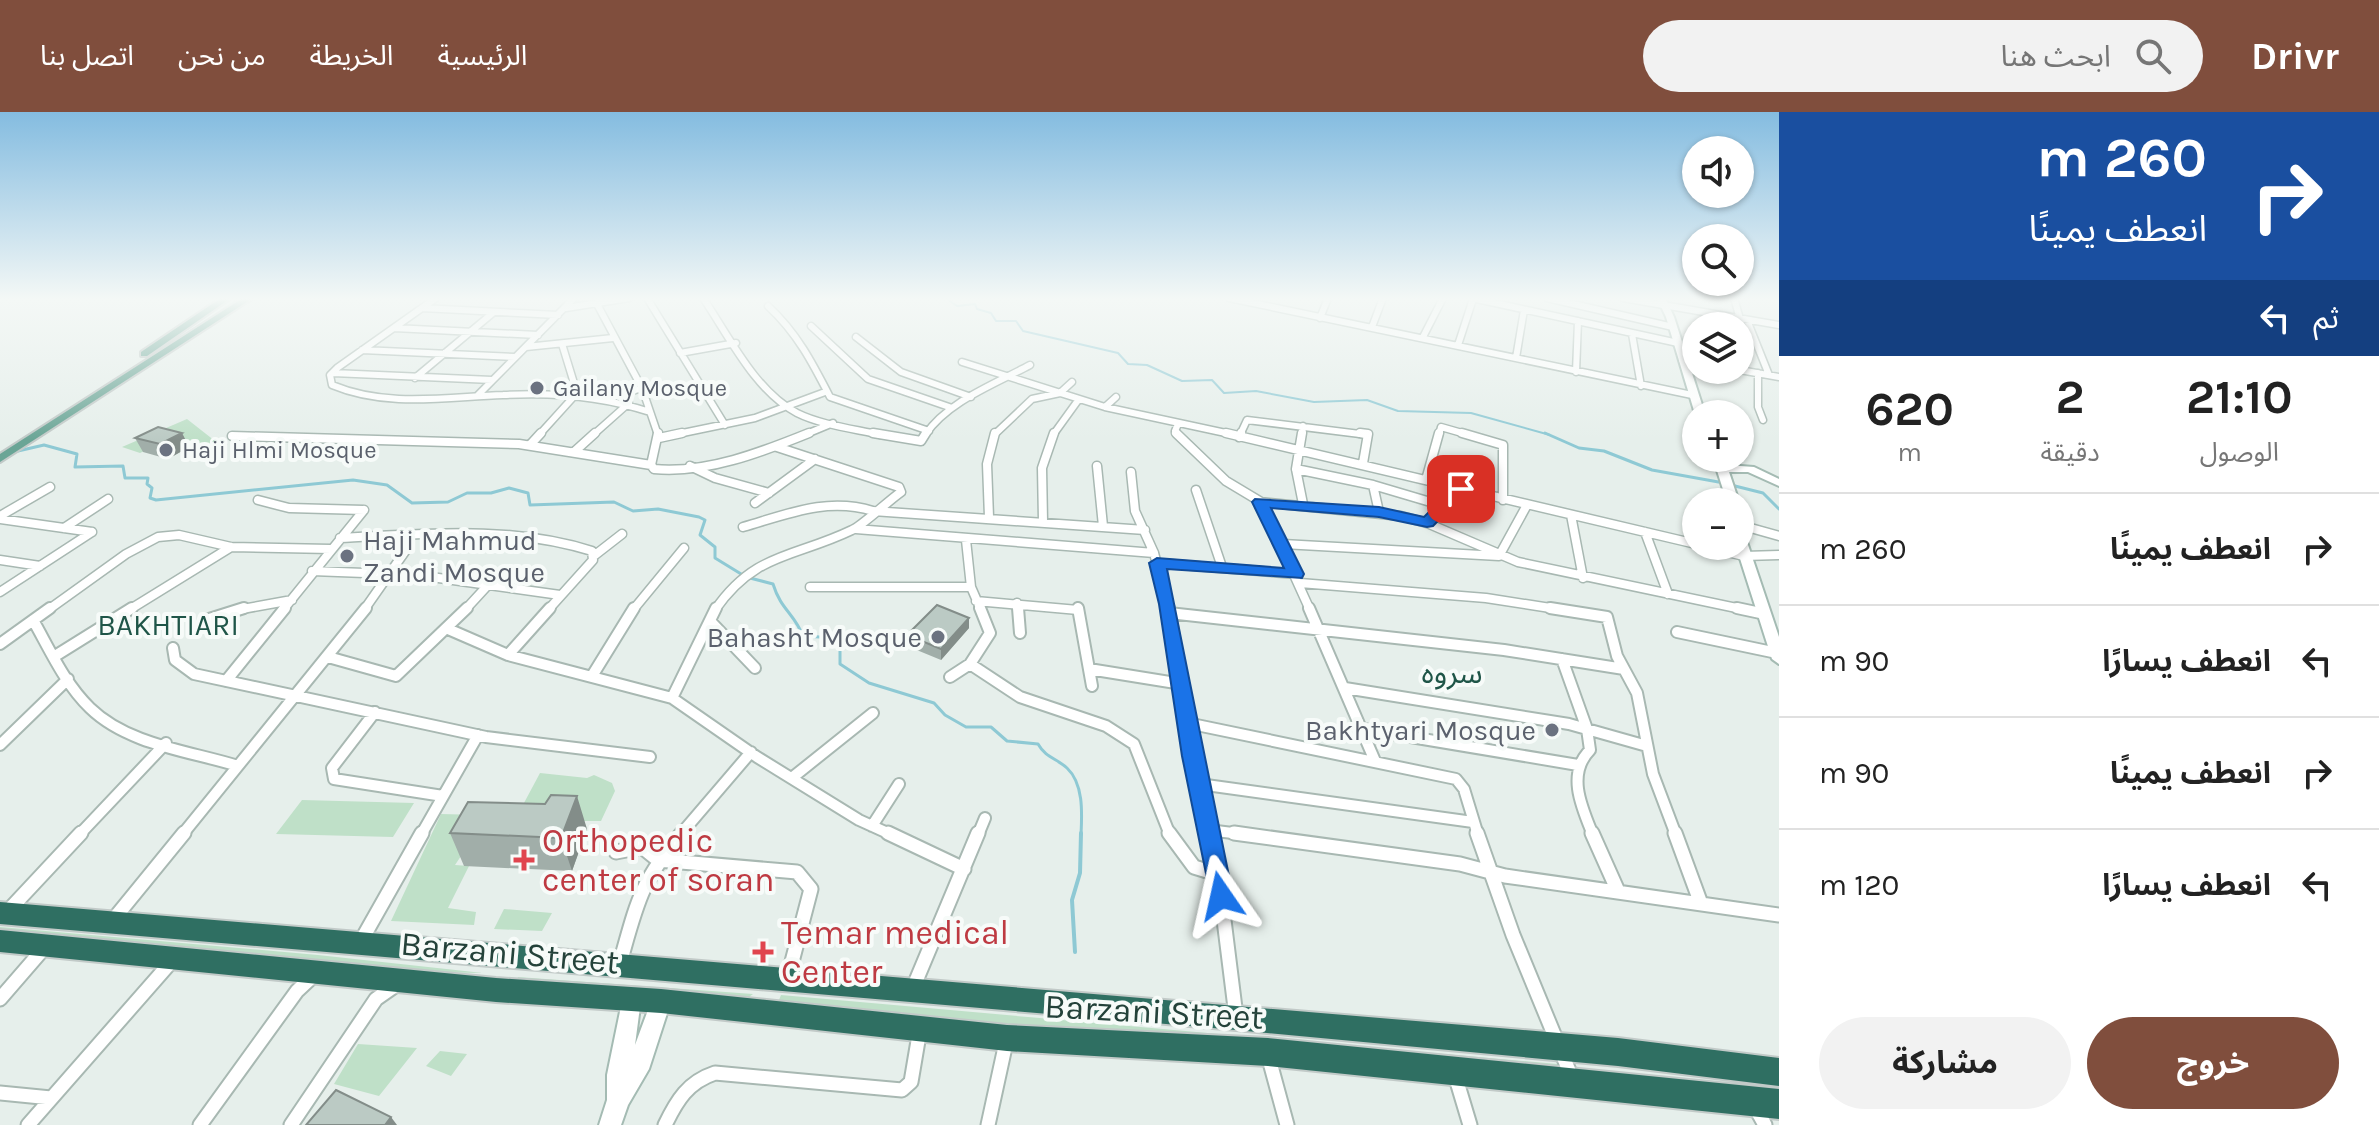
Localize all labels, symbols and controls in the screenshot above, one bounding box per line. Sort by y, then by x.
search box [1643,20,2203,92]
icon: search [2131,34,2175,78]
text: Drivr [2251,34,2339,79]
text: ابحث هنا [2000,38,2111,74]
text: اتصل بنا [40,39,134,72]
text: من نحن [178,39,266,72]
text: الخريطة [310,39,393,72]
text: الرئيسية [437,39,528,72]
text: 260 m [2036,125,2207,190]
map controls [1682,136,1754,560]
button: sound [1682,136,1754,208]
icon: right [2235,144,2339,248]
text: انعطف يمينًا [2029,208,2207,250]
button: search [1682,224,1754,296]
icon: left [2253,296,2297,340]
text: ثم [2313,300,2339,336]
button: layers [1682,312,1754,384]
text: 2 [2055,369,2085,425]
text: 21:10 [2186,369,2293,425]
place label: Gailany Mosque [553,374,727,402]
marker: Gailany Mosque [528,379,546,397]
text: 620 [1865,381,1954,437]
button: + [1682,400,1754,472]
place label: Haji Hlmi Mosque [182,436,377,464]
text: m [1898,437,1922,468]
text: دقيقة [2040,437,2100,468]
text: الوصول [2200,437,2279,468]
marker: Haji Hlmi Mosque [157,441,175,459]
pin [1427,455,1495,523]
icon: arrive [1439,467,1483,511]
button: − [1682,488,1754,560]
place label: Haji Mahmud Zandi Mosque [363,524,545,589]
icon: right [2295,527,2339,571]
text: 260 m [1819,531,1907,567]
text: انعطف يمينًا [2110,531,2271,567]
marker: Haji Mahmud Zandi Mosque [338,547,356,565]
district label: BAKHTIARI [97,607,239,643]
place label: Bahasht Mosque [707,621,922,654]
marker: Bahasht Mosque [929,628,947,646]
icon: left [2295,639,2339,683]
text: 90 m [1819,643,1889,679]
text: انعطف يسارًا [2102,643,2271,679]
district label: سروە [1422,655,1482,691]
place label: Bakhtyari Mosque [1305,714,1536,747]
marker: Bakhtyari Mosque [1543,721,1561,739]
icon: right [2295,751,2339,795]
text: 90 m [1819,755,1889,791]
text: انعطف يمينًا [2110,755,2271,791]
place label: Orthopedic center of soran [542,821,774,900]
marker: Orthopedic center of soran [513,849,535,871]
position arrow [1179,854,1263,938]
icon: left [2295,863,2339,907]
text: 120 m [1819,867,1899,903]
text: انعطف يسارًا [2102,867,2271,903]
place label: Temar medical Center [781,913,1009,992]
street label: Barzani Street [399,924,621,982]
marker: Temar medical Center [752,941,774,963]
street label: Barzani Street [1044,986,1264,1038]
button: مشاركة [1819,1017,2071,1109]
button: خروج [2087,1017,2339,1109]

